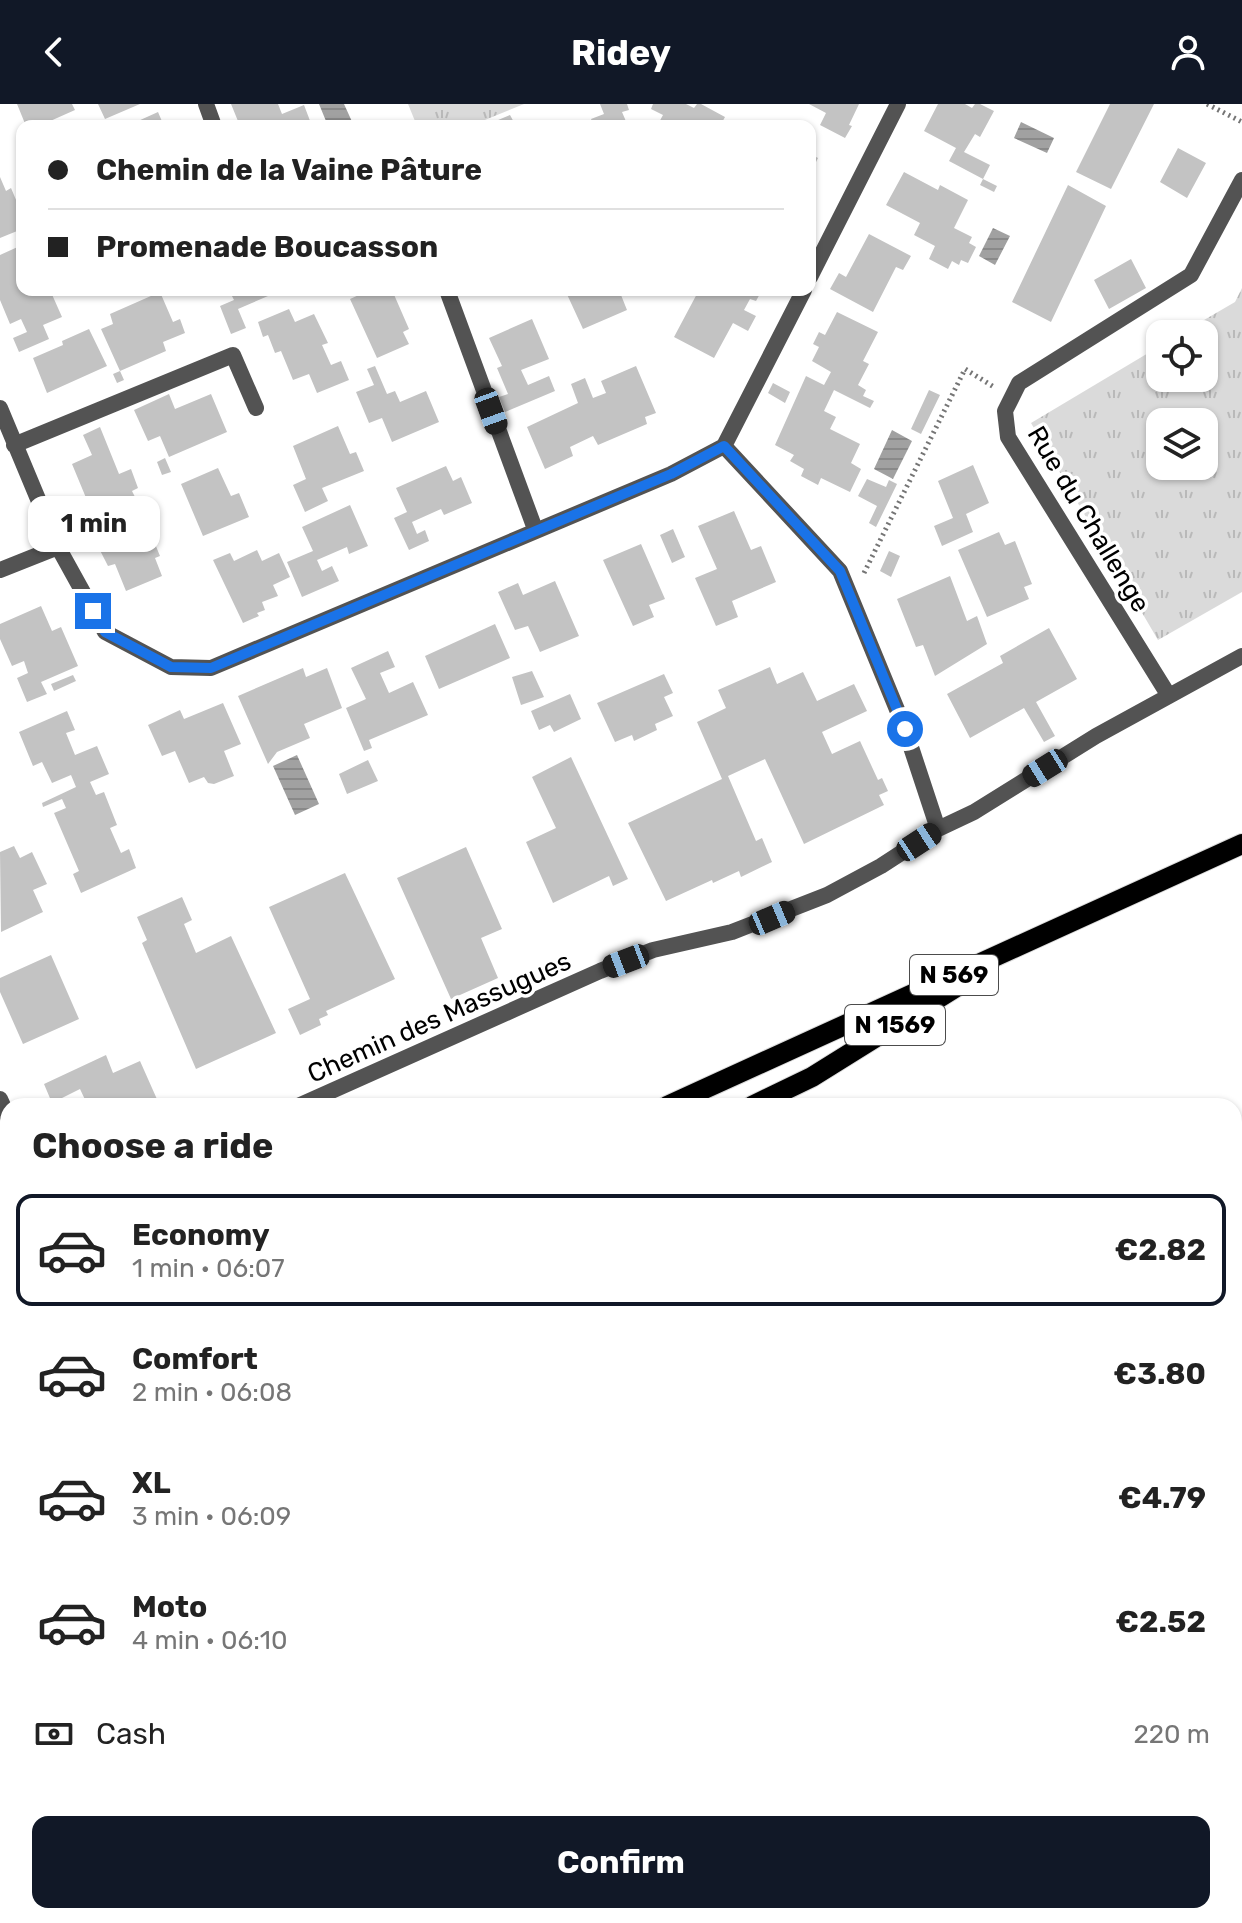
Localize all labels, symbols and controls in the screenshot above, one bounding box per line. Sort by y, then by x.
icon: back [32,30,76,74]
icon: person [1166,30,1210,74]
text: Ridey [571,31,671,74]
text: Chemin de la Vaine Pâture [96,152,482,188]
text: Promenade Boucasson [96,229,438,265]
map controls [1146,320,1218,480]
button: locate [1146,320,1218,392]
car [472,384,510,438]
button: layers [1146,408,1218,480]
street label: Rue du Challenge [1021,421,1156,618]
callout: 1 min [27,495,159,551]
text: 1 min [61,508,127,539]
route end [75,593,111,629]
route start [887,711,923,747]
car [1018,745,1072,791]
car [892,819,946,865]
car [745,898,799,938]
car [599,941,653,981]
street label: Chemin des Massugues [303,945,576,1090]
road number: N 569 [910,955,998,995]
road number: N 1569 [845,1005,945,1045]
text: Choose a ride [32,1124,273,1167]
icon: car [36,1214,108,1286]
text: Economy [132,1217,270,1253]
text: €2.82 [1115,1232,1206,1268]
text: 1 min · 06:07 [132,1253,285,1284]
icon: car [36,1338,108,1410]
text: Comfort [132,1341,258,1377]
text: €3.80 [1114,1356,1206,1392]
text: 2 min · 06:08 [132,1377,292,1408]
icon: car [36,1462,108,1534]
text: XL [132,1465,171,1501]
text: €4.79 [1118,1480,1206,1516]
text: 3 min · 06:09 [132,1501,291,1532]
icon: car [36,1586,108,1658]
text: Moto [132,1589,207,1625]
text: €2.52 [1116,1604,1206,1640]
text: 4 min · 06:10 [132,1625,287,1656]
icon: cash [32,1712,76,1756]
text: Cash [96,1716,166,1752]
text: 220 m [1133,1719,1210,1750]
button: Confirm [32,1816,1210,1908]

